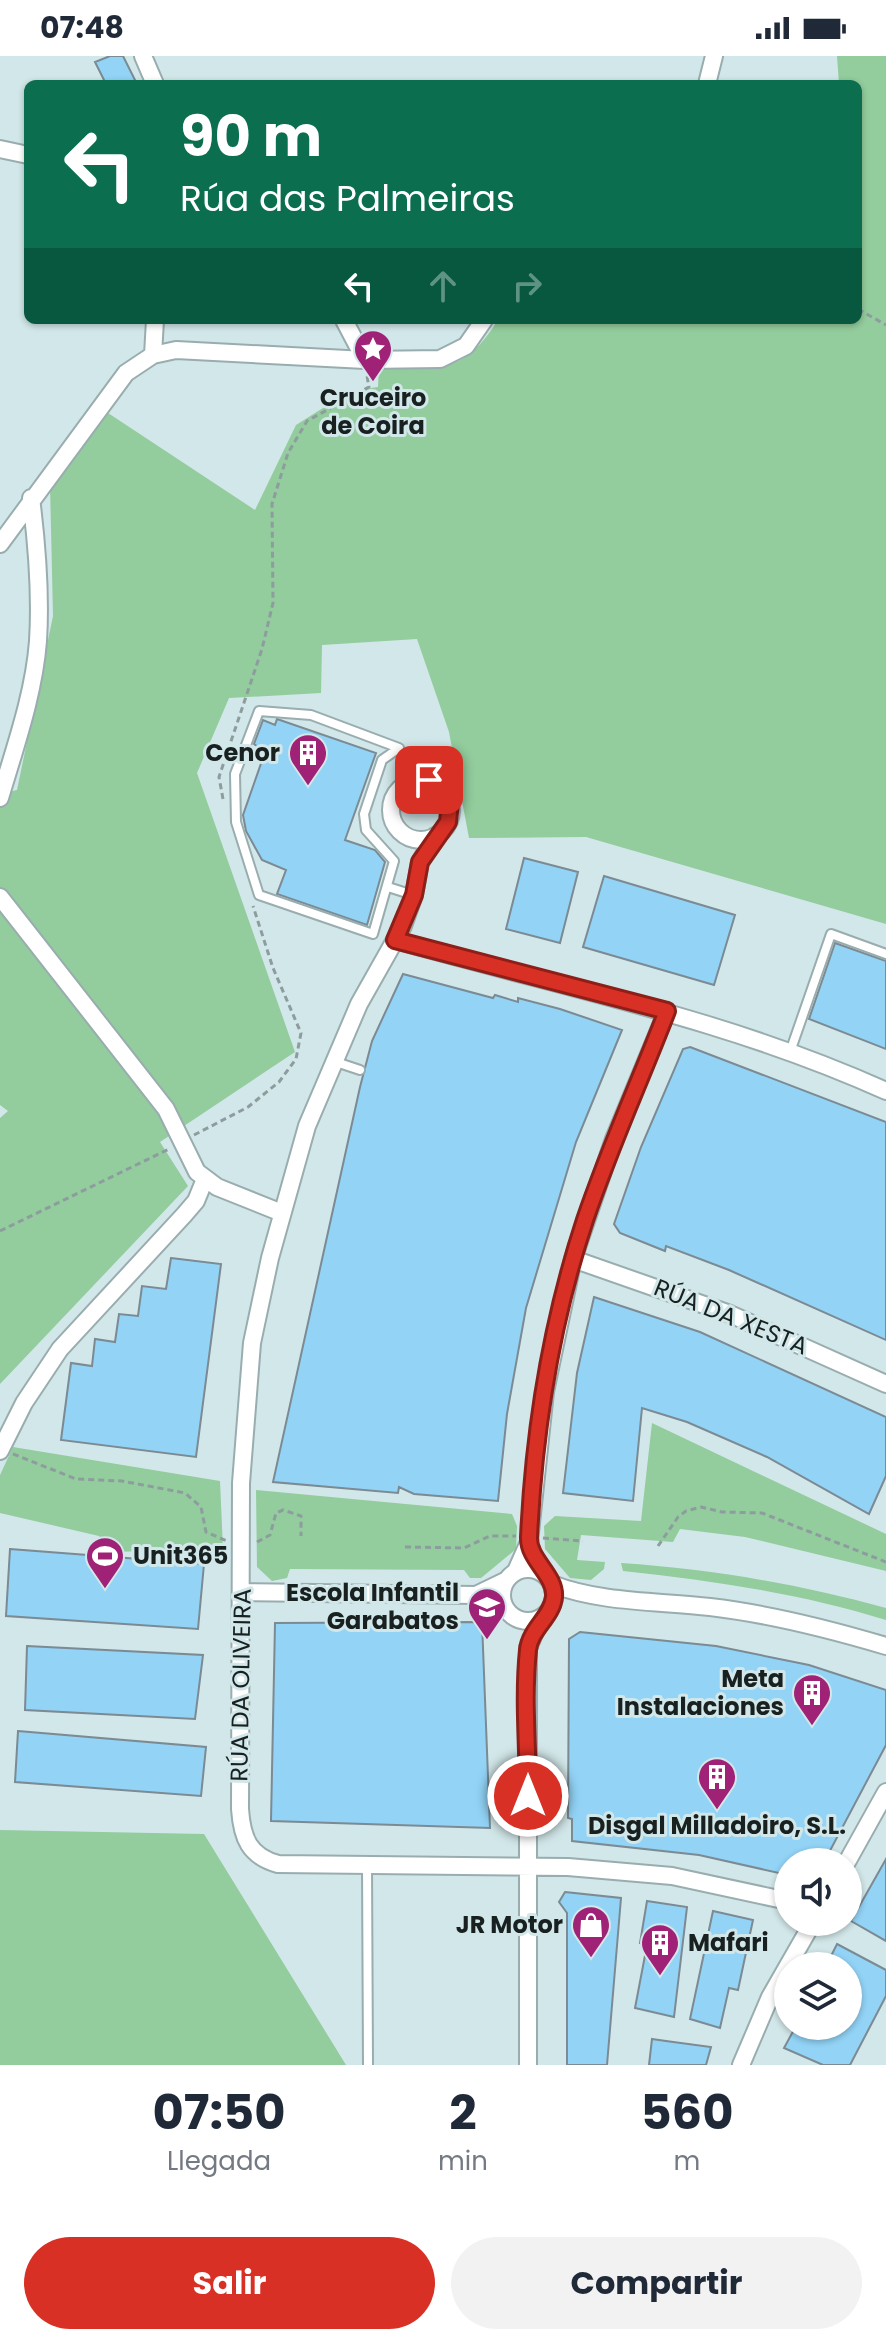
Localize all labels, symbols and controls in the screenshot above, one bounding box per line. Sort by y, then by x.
text: 07:48 [40,6,124,49]
text: 90 m [180,97,322,176]
icon: left [48,112,152,216]
text: Rúa das Palmeiras [180,173,515,224]
icon: left [337,264,381,308]
icon: ahead [421,264,465,308]
icon: right [505,264,549,308]
place icon: Cruceiro de Coira [352,328,394,383]
place label: Cruceiro de Coira [320,381,426,442]
building icon: Cenor [287,732,329,787]
place label: Cenor [205,736,280,769]
pin [395,746,463,814]
icon: arrive [407,758,451,802]
street label: RÚA DA XESTA [649,1271,813,1362]
sports icon: Unit365 [84,1535,126,1590]
place label: Unit365 [133,1539,228,1572]
place label: Escola Infantil Garabatos [286,1576,459,1637]
school or university icon: Escola Infantil Garabatos [466,1586,508,1641]
street label: RÚA DA OLIVEIRA [222,1588,259,1782]
place label: Meta Instalaciones [617,1662,784,1723]
building icon: Meta Instalaciones [791,1672,833,1727]
position arrow [486,1754,570,1838]
building icon: Disgal Milladoiro, S.L. [696,1756,738,1811]
place label: Disgal Milladoiro, S.L. [588,1809,846,1842]
map controls [774,1848,862,2040]
button: sound [774,1848,862,1936]
shop icon: JR Motor [570,1904,612,1959]
place label: JR Motor [456,1908,563,1941]
building icon: Mafari [639,1922,681,1977]
place label: Mafari [688,1926,769,1959]
button: layers [774,1952,862,2040]
text: 07:50 [152,2079,286,2146]
text: 2 [449,2079,477,2146]
text: 560 [640,2079,733,2146]
text: Llegada [167,2143,271,2179]
text: min [438,2143,488,2179]
text: m [674,2143,700,2179]
button: Salir [24,2237,435,2329]
button: Compartir [451,2237,862,2329]

